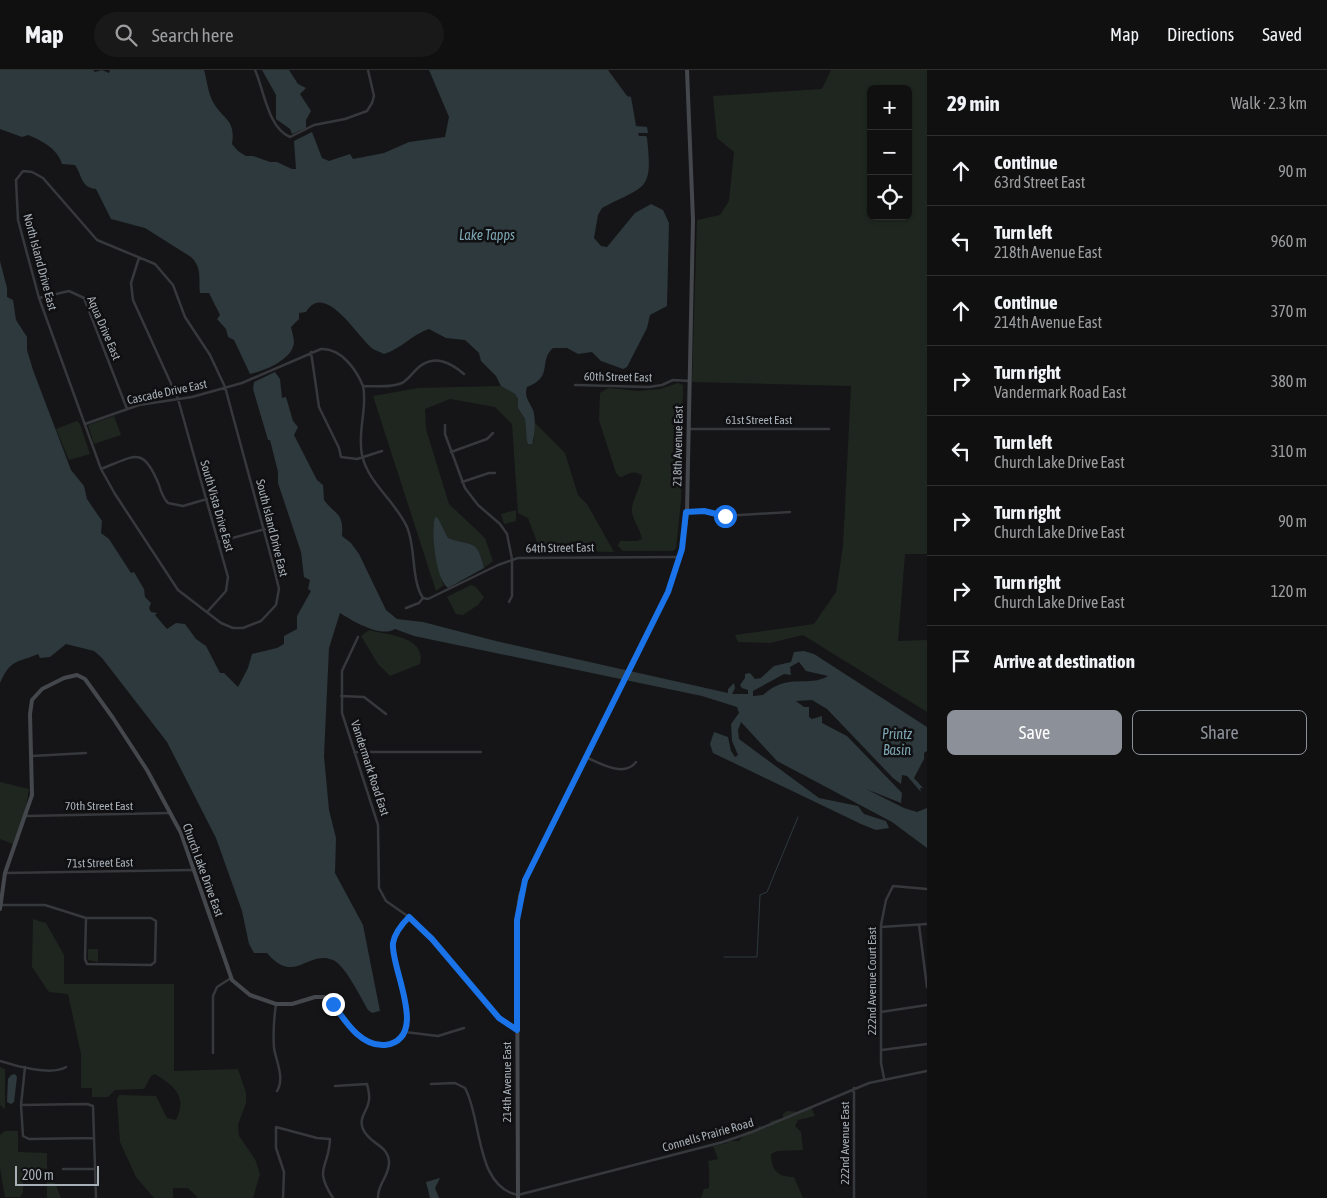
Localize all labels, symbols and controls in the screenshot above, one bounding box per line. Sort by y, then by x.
search box [94,12,444,57]
text: Map [25,21,64,48]
icon: search [112,21,140,49]
text: Search here [152,24,234,46]
text: Map [1110,24,1139,45]
text: Directions [1167,24,1234,45]
text: Saved [1262,24,1302,45]
map controls [867,85,912,220]
button: + [867,85,912,130]
text: 29 min [947,91,1000,115]
text: Walk · 2.3 km [1231,94,1307,112]
button: − [867,130,912,175]
text: Continue [994,151,1058,173]
icon: ahead [947,157,975,185]
text: 90 m [1278,162,1307,180]
text: 63rd Street East [994,173,1085,191]
button: locate [867,175,912,220]
street label: North Island Drive East [20,212,60,312]
text: Turn left [994,221,1052,243]
water label: Lake Tapps [459,227,515,243]
icon: left [947,227,975,255]
text: 960 m [1271,232,1307,250]
text: 218th Avenue East [994,243,1102,261]
text: Continue [994,291,1058,313]
street label: Aqua Drive East [84,294,124,362]
icon: ahead [947,297,975,325]
text: 370 m [1271,302,1307,320]
text: 214th Avenue East [994,313,1102,331]
text: Turn right [994,361,1061,383]
icon: right [947,367,975,395]
street label: 60th Street East [584,369,653,385]
text: 380 m [1271,372,1307,390]
street label: Cascade Drive East [126,377,209,407]
text: Vandermark Road East [994,383,1126,401]
street label: 218th Avenue East [670,405,686,487]
street label: 61st Street East [726,413,793,427]
text: Turn left [994,431,1052,453]
icon: left [947,437,975,465]
text: 310 m [1271,442,1307,460]
text: Church Lake Drive East [994,453,1125,471]
street label: South Vista Drive East [197,459,237,554]
street label: South Island Drive East [253,478,291,579]
text: Turn right [994,501,1061,523]
route start [714,505,737,528]
icon: right [947,507,975,535]
text: 90 m [1278,512,1307,530]
text: Church Lake Drive East [994,523,1125,541]
street label: 64th Street East [526,540,595,556]
text: Turn right [994,571,1061,593]
icon: right [947,577,975,605]
text: 120 m [1271,582,1307,600]
text: Church Lake Drive East [994,593,1125,611]
icon: arrive [947,647,975,675]
text: Arrive at destination [994,650,1135,672]
button: Save [947,710,1122,755]
button: Share [1132,710,1307,755]
street label: Vandermark Road East [348,719,392,818]
water label: Printz Basin [882,726,913,758]
street label: 70th Street East [65,799,134,813]
street label: Church Lake Drive East [180,821,227,919]
street label: 71st Street East [66,855,134,871]
street label: 222nd Avenue Court East [865,926,879,1035]
route end [322,993,345,1016]
street label: 214th Avenue East [500,1041,514,1123]
street label: 222nd Avenue East [838,1101,852,1185]
street label: Connells Prairie Road [661,1115,755,1155]
scale bar [15,1163,99,1186]
text: 200 m [22,1167,54,1183]

